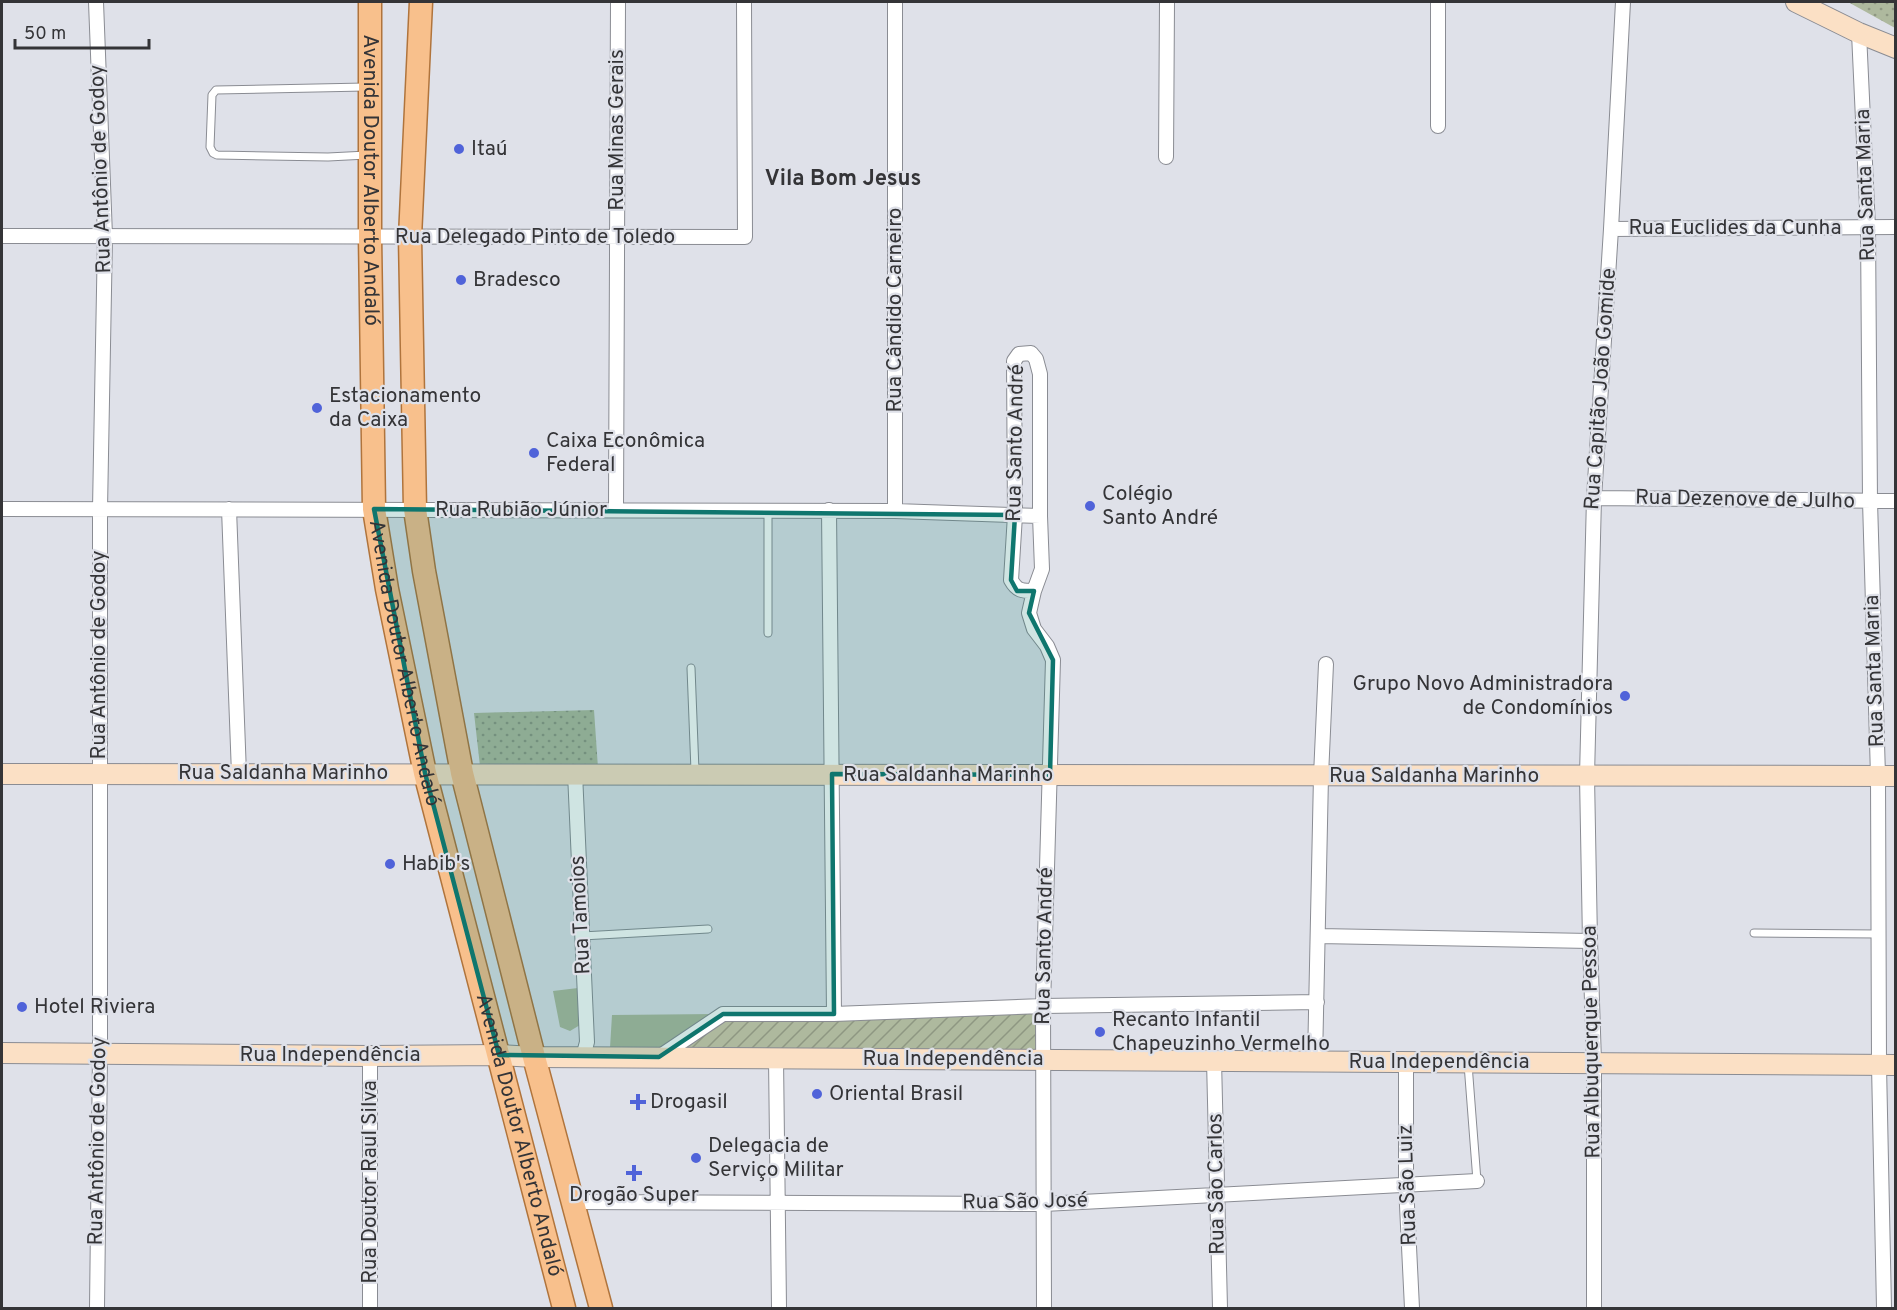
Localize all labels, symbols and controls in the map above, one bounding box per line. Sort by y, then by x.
scale bar [15,12,148,50]
text: 50 m [24,23,66,46]
street label: Avenida Doutor Alberto Andaló [356,34,385,326]
street label: Rua Minas Gerais [604,49,631,211]
street label: Rua Antônio de Godoy [84,64,118,274]
street label: Rua Santa Maria [1850,108,1882,262]
place label: Itaú [471,136,508,163]
marker: Itaú [452,142,466,156]
district label: Vila Bom Jesus [765,166,921,193]
street label: Rua Cândido Carneiro [882,207,909,413]
street label: Rua Euclides da Cunha [1628,215,1842,242]
street label: Rua Delegado Pinto de Toledo [395,224,675,251]
place label: Bradesco [473,267,561,294]
street label: Rua Capitão João Gomide [1579,267,1623,511]
marker: Bradesco [454,273,468,287]
street label: Rua Santo André [1001,364,1031,522]
place label: Estacionamento da Caixa [329,383,481,434]
marker: Estacionamento da Caixa [310,401,324,415]
place label: Caixa Econômica Federal [546,428,705,479]
marker: Caixa Econômica Federal [527,446,541,460]
place label: Colégio Santo André [1102,481,1218,532]
street label: Rua Dezenove de Julho [1635,485,1855,515]
street label: Rua Rubião Júnior [435,497,607,524]
marker: Colégio Santo André [1083,499,1097,513]
street label: Avenida Doutor Alberto Andaló [362,518,447,809]
street label: Rua Antônio de Godoy [86,550,113,760]
street label: Rua Santa Maria [1859,594,1891,748]
place label: Grupo Novo Administradora de Condomínios [1353,671,1613,722]
marker: Grupo Novo Administradora de Condomínios [1618,689,1632,703]
street label: Rua Saldanha Marinho [178,760,388,787]
street label: Rua Saldanha Marinho [843,762,1053,789]
street label: Rua Saldanha Marinho [1329,763,1539,790]
place label: Habib's [402,851,470,878]
street label: Rua Tamoios [564,855,598,975]
marker: Habib's [383,857,397,871]
street label: Rua Santo André [1030,867,1060,1025]
street label: Rua Albuquerque Pessoa [1576,925,1608,1159]
street label: Avenida Doutor Alberto Andaló [469,990,569,1280]
place label: Hotel Riviera [34,994,155,1021]
marker: Hotel Riviera [15,1000,29,1014]
place label: Recanto Infantil Chapeuzinho Vermelho [1112,1007,1330,1058]
marker: Recanto Infantil Chapeuzinho Vermelho [1093,1025,1107,1039]
street label: Rua Antônio de Godoy [83,1036,113,1246]
street label: Rua Independência [240,1042,420,1069]
street label: Rua Independência [863,1046,1043,1073]
street label: Rua Independência [1349,1049,1529,1076]
street label: Rua Doutor Raul Silva [357,1080,384,1284]
place label: Oriental Brasil [829,1081,963,1108]
marker: Oriental Brasil [810,1087,824,1101]
place label: Drogasil [650,1089,728,1116]
marker: Drogasil [631,1095,645,1109]
street label: Rua São Carlos [1202,1113,1232,1255]
street label: Rua São Luiz [1392,1124,1424,1246]
place label: Delegacia de Serviço Militar [708,1133,844,1184]
marker: Delegacia de Serviço Militar [689,1151,703,1165]
marker: Drogão Super [627,1166,641,1180]
place label: Drogão Super [569,1182,699,1209]
street label: Rua São José [962,1187,1088,1217]

